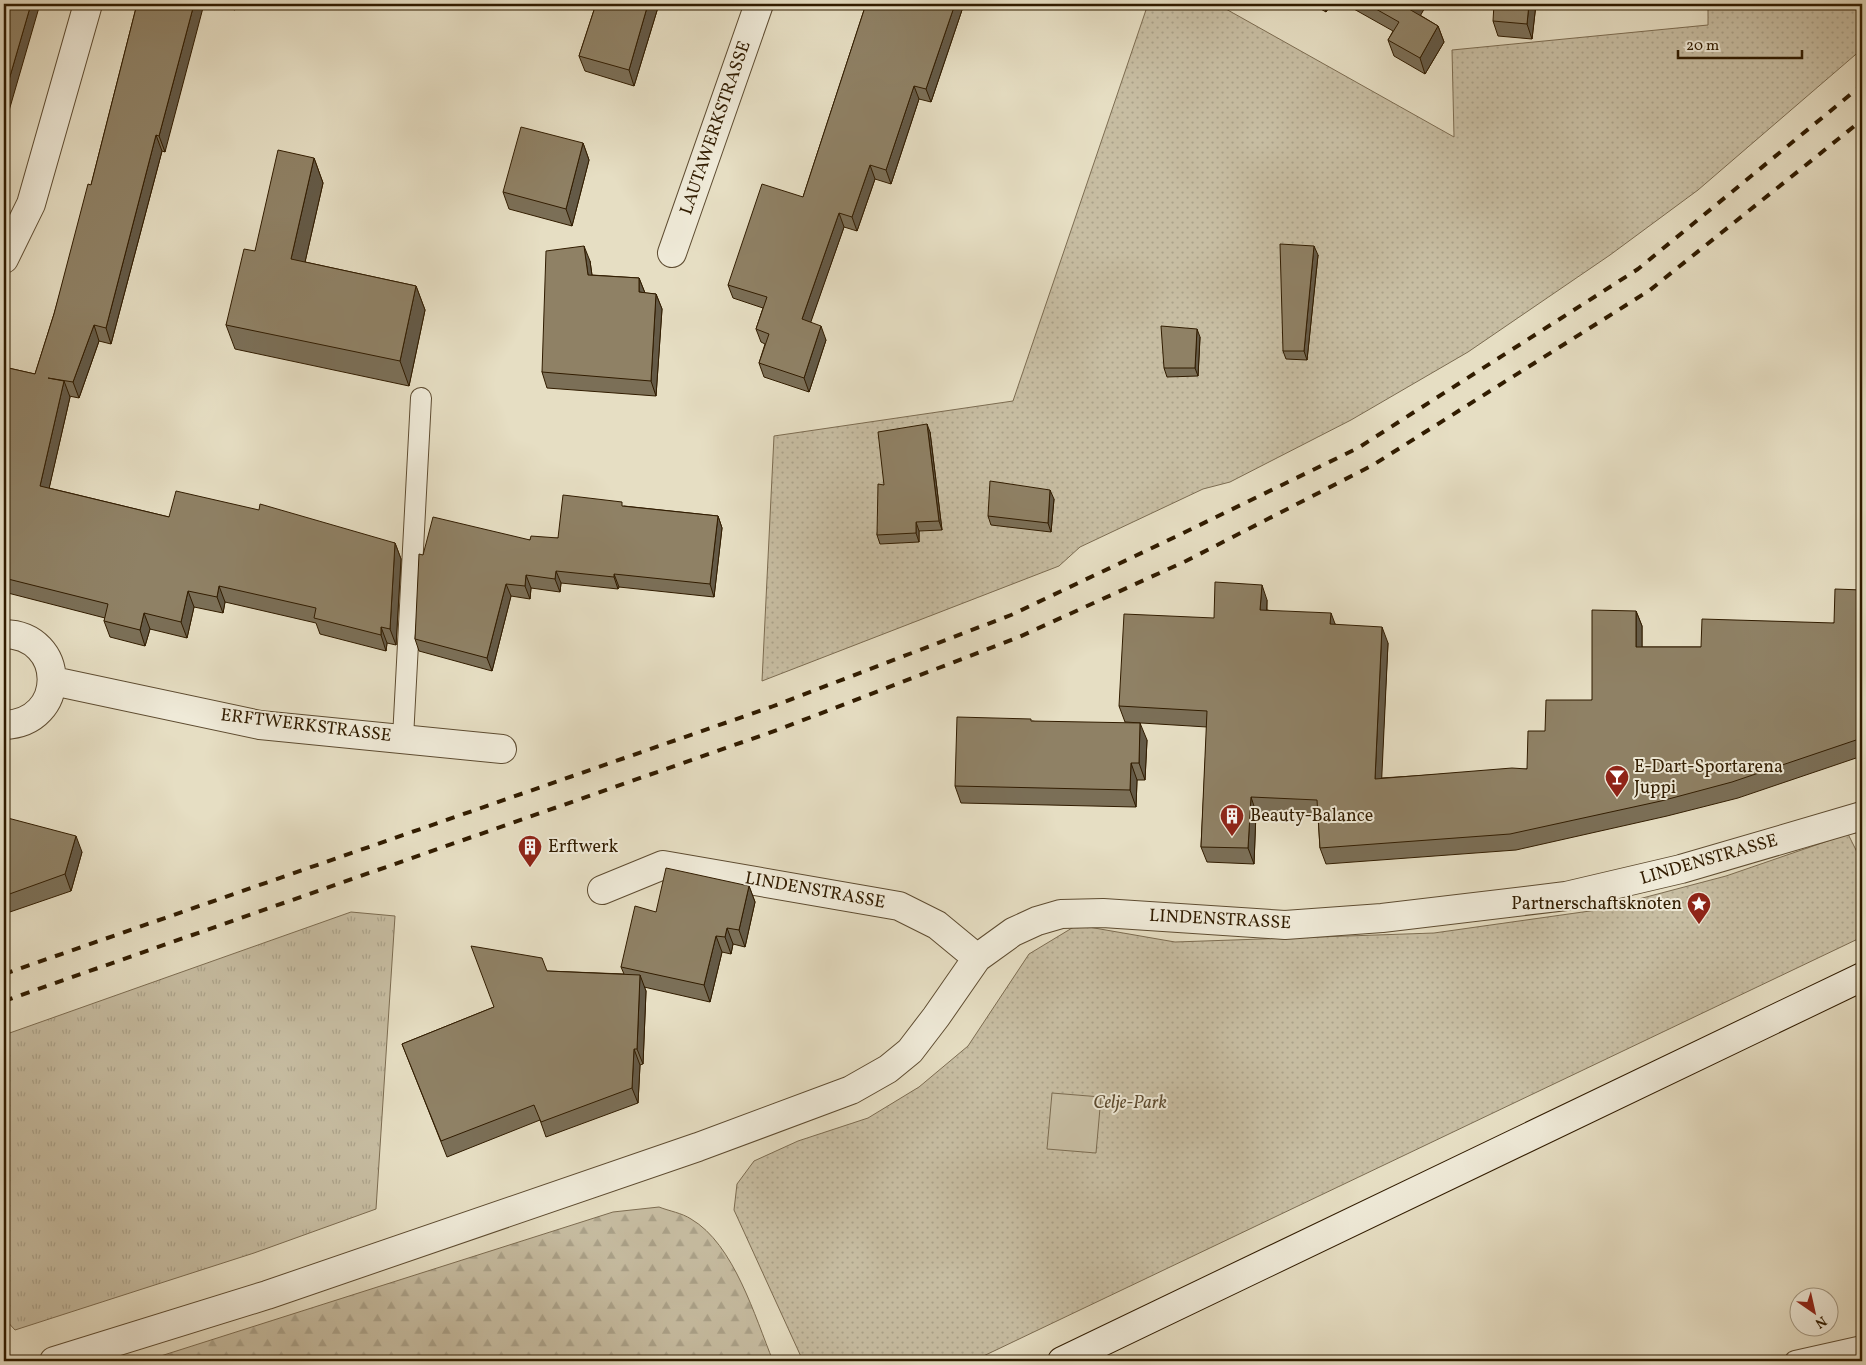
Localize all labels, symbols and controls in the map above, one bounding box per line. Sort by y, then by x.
scale bar [1678,28,1802,60]
text: 20 m [1686,36,1719,57]
street label: LAUTAWERKSTRASSE [674,37,758,218]
street label: ERFTWERKSTRASSE [219,703,393,749]
place label: E-Dart-Sportarena Juppi [1634,755,1783,801]
bar icon: E-Dart-Sportarena Juppi [1604,764,1630,798]
building icon: Beauty-Balance [1219,803,1245,837]
place label: Beauty-Balance [1250,804,1373,829]
street label: LINDENSTRASSE [1637,828,1781,892]
building icon: Erftwerk [517,834,543,868]
place label: Erftwerk [548,835,619,860]
street label: LINDENSTRASSE [743,866,887,916]
place icon: Partnerschaftsknoten [1686,891,1712,925]
place label: Partnerschaftsknoten [1511,892,1682,917]
street label: LINDENSTRASSE [1148,904,1292,936]
park label: Celje-Park [1093,1091,1167,1116]
north arrow [1788,1288,1838,1338]
text: N [1811,1311,1830,1332]

